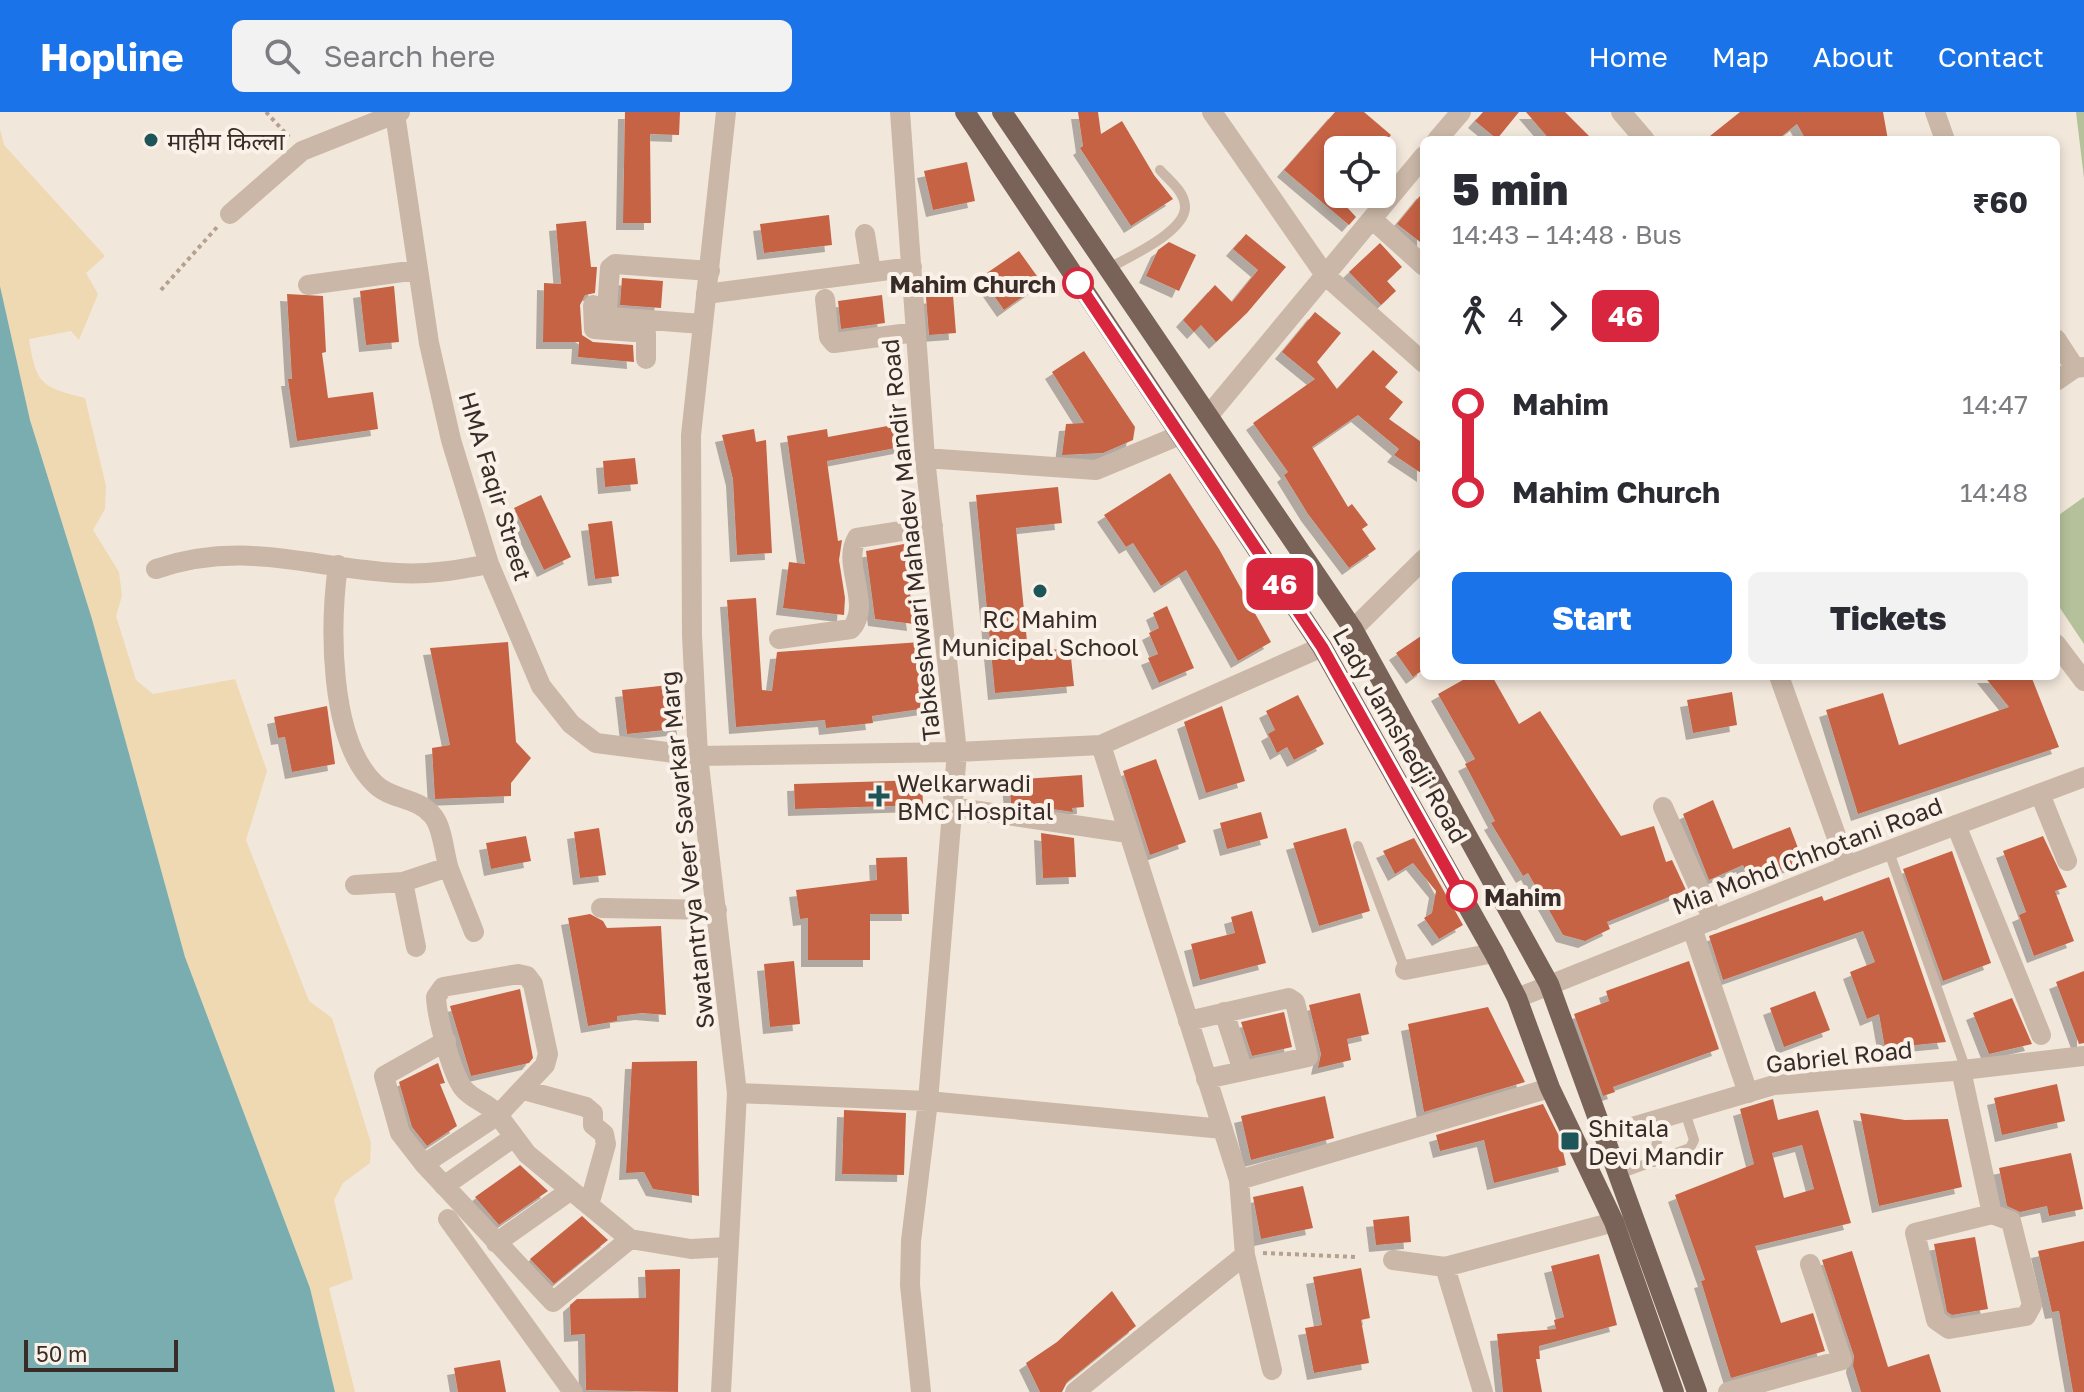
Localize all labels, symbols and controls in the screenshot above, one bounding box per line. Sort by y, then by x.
search box [232,20,792,92]
text: Hopline [40,34,184,79]
icon: search [260,34,304,78]
text: Search here [324,38,496,74]
text: Home [1589,40,1668,73]
text: Map [1712,40,1769,73]
text: About [1813,40,1894,73]
text: Contact [1938,40,2044,73]
place label: माहीम किल्ला [167,126,286,155]
marker: माहीम किल्ला [142,131,160,149]
map controls [1324,136,1396,208]
button: locate [1324,136,1396,208]
text: 5 min [1452,162,1568,215]
text: ₹60 [1972,184,2028,220]
text: 14:43 – 14:48 · Bus [1452,219,1682,250]
marker: Mahim Church [1063,268,1093,298]
place label: Mahim Church [889,269,1056,298]
icon: walk [1452,294,1496,338]
icon: forward [1536,294,1580,338]
text: 46 [1608,299,1643,332]
text: 4 [1508,301,1524,332]
street label: Tabkeshwari Mahadev Mandir Road [874,338,946,742]
text: Mahim [1512,386,1609,422]
street label: HMA Faqir Street [453,388,539,584]
text: 14:47 [1962,389,2028,420]
text: Mahim Church [1512,474,1720,510]
text: 14:48 [1960,477,2028,508]
line badge: 46 [1244,558,1316,610]
text: 46 [1262,567,1298,600]
button: Start [1452,572,1732,664]
button: Tickets [1748,572,2028,664]
marker: RC Mahim Municipal School [1031,582,1049,600]
place label: RC Mahim Municipal School [941,604,1139,661]
street label: Lady Jamshedji Road [1328,622,1474,848]
street label: Swatantrya Veer Savarkar Marg [653,670,719,1030]
place label: Welkarwadi BMC Hospital [897,768,1053,825]
marker: Welkarwadi BMC Hospital [868,785,890,807]
street label: Mia Mohd Chhotani Road [1668,790,1946,920]
marker: Mahim [1447,881,1477,911]
place label: Mahim [1484,882,1561,911]
street label: Gabriel Road [1764,1034,1914,1078]
place label: Shitala Devi Mandir [1588,1113,1724,1170]
marker: Shitala Devi Mandir [1559,1130,1581,1152]
scale bar [24,1336,178,1372]
text: 50 m [36,1340,87,1367]

